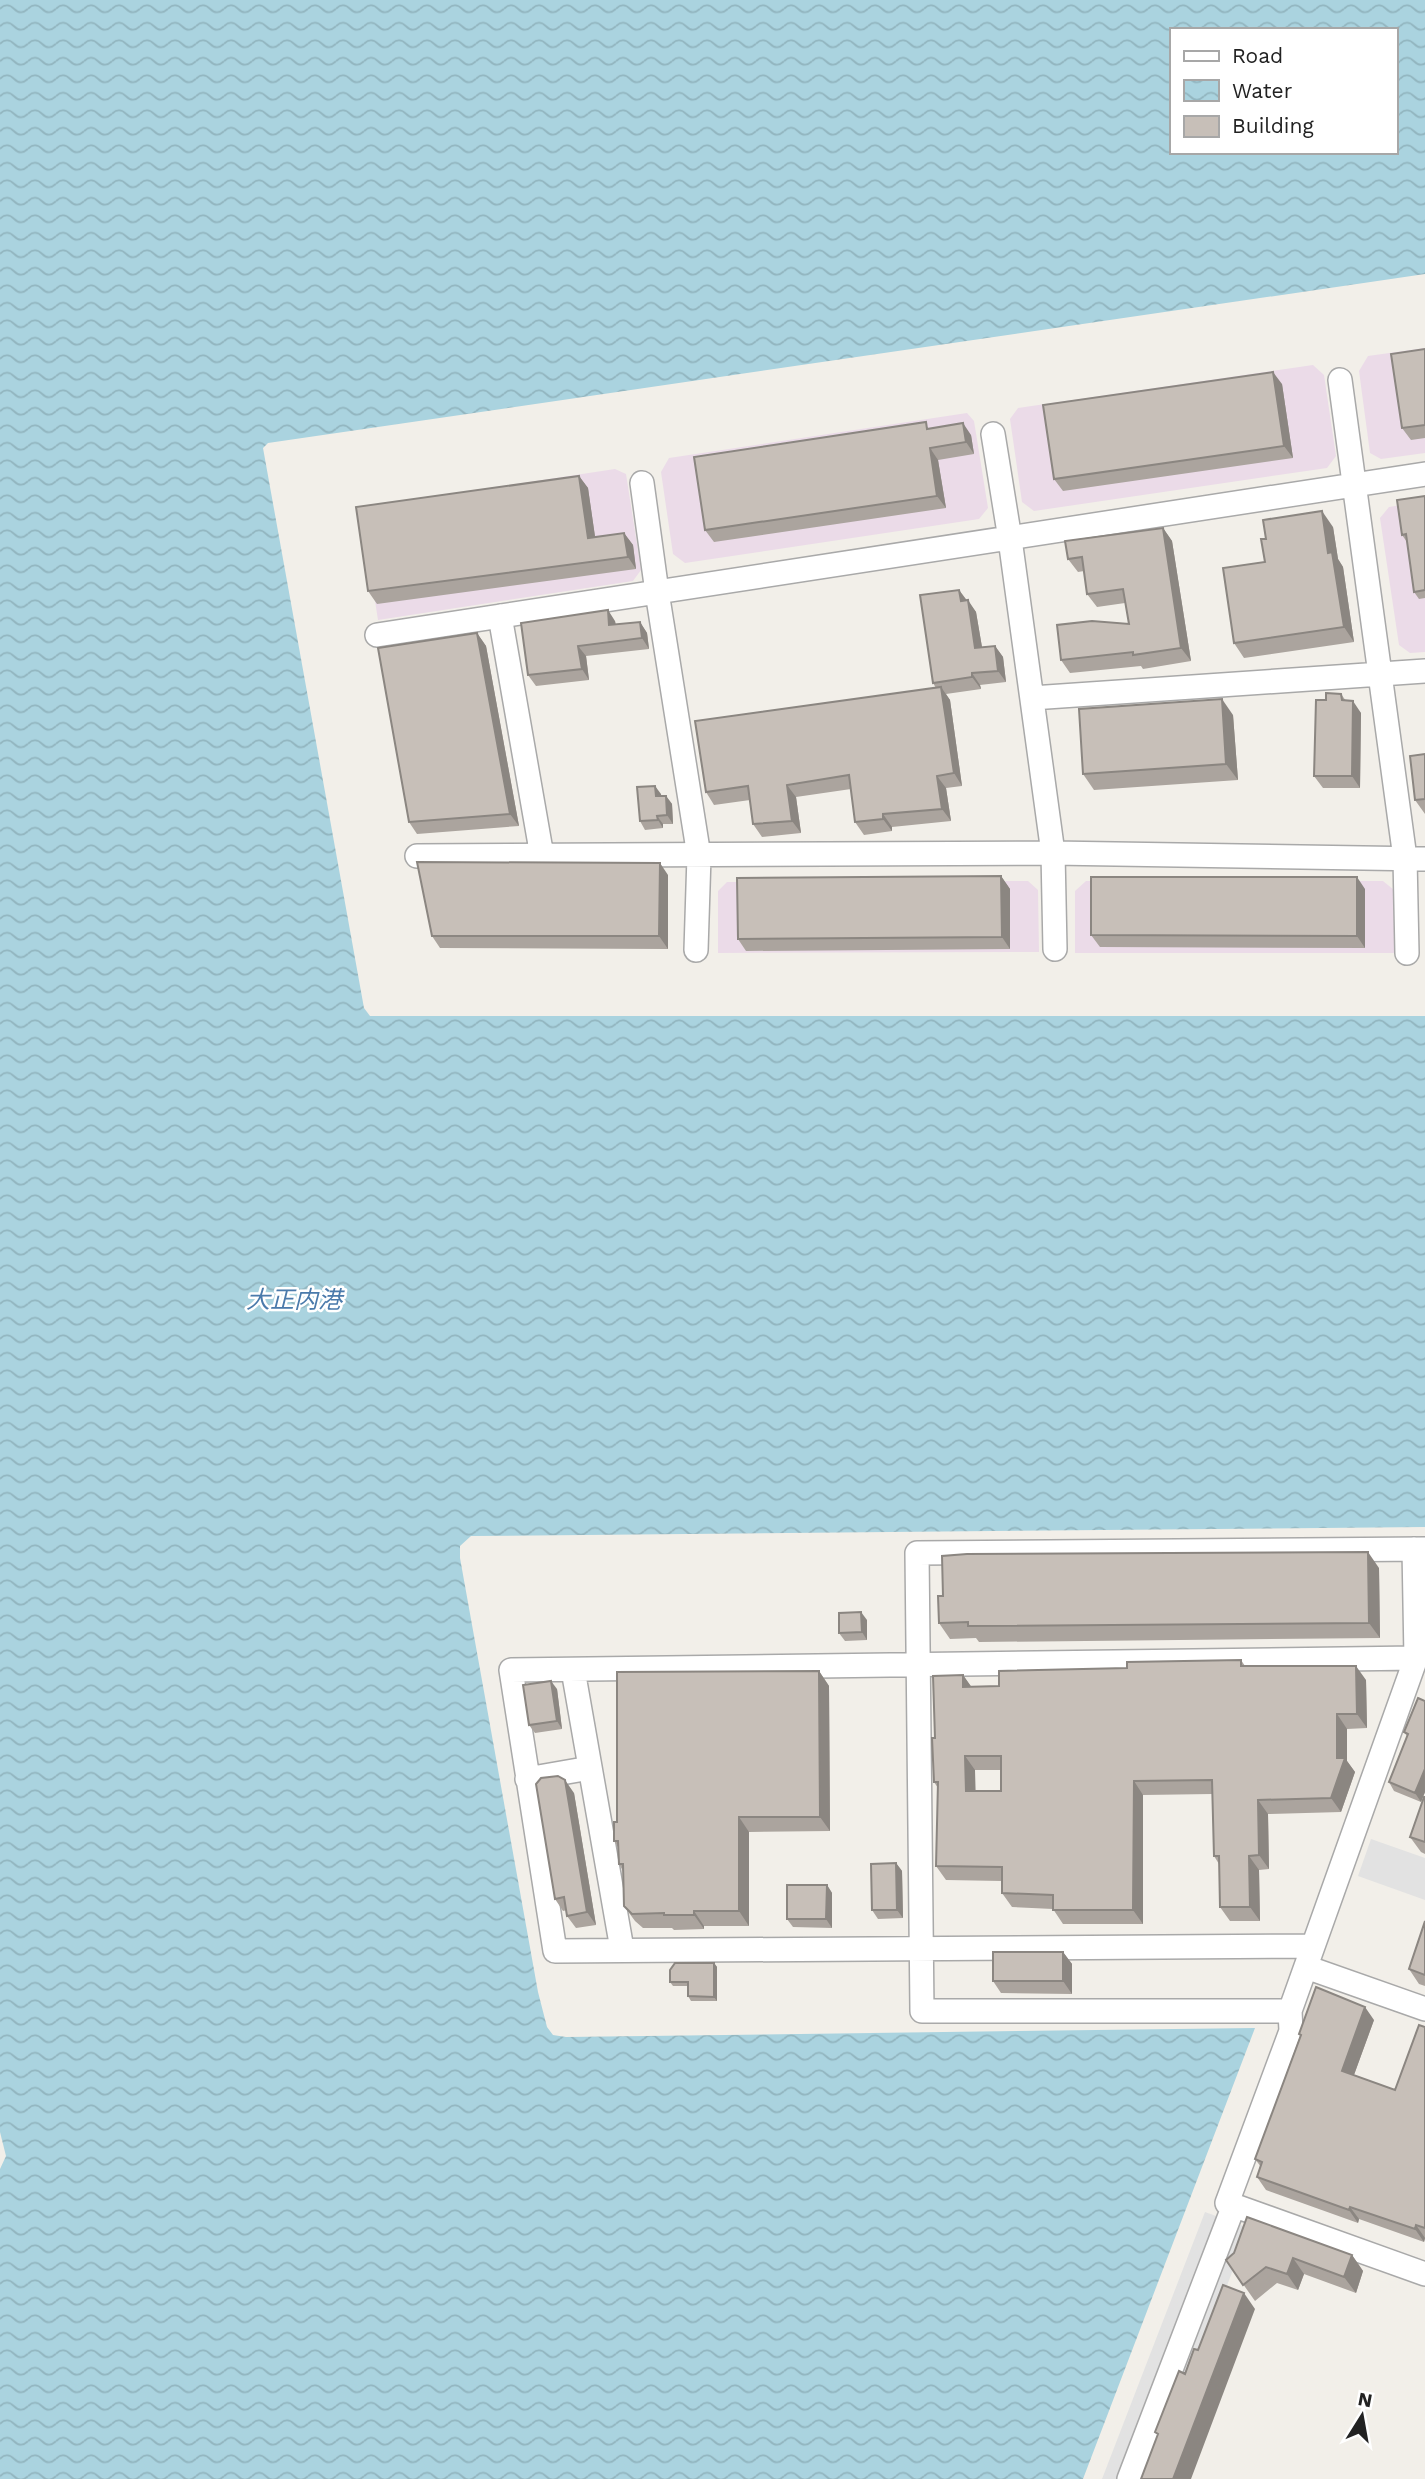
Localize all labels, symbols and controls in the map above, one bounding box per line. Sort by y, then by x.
legend [1170,28,1397,154]
text: Road [1232,43,1283,68]
text: Water [1232,78,1293,103]
text: Building [1232,113,1314,138]
water label: 大正内港 [246,1286,345,1314]
north arrow [1327,2381,1397,2451]
text: N [1356,2387,1374,2412]

